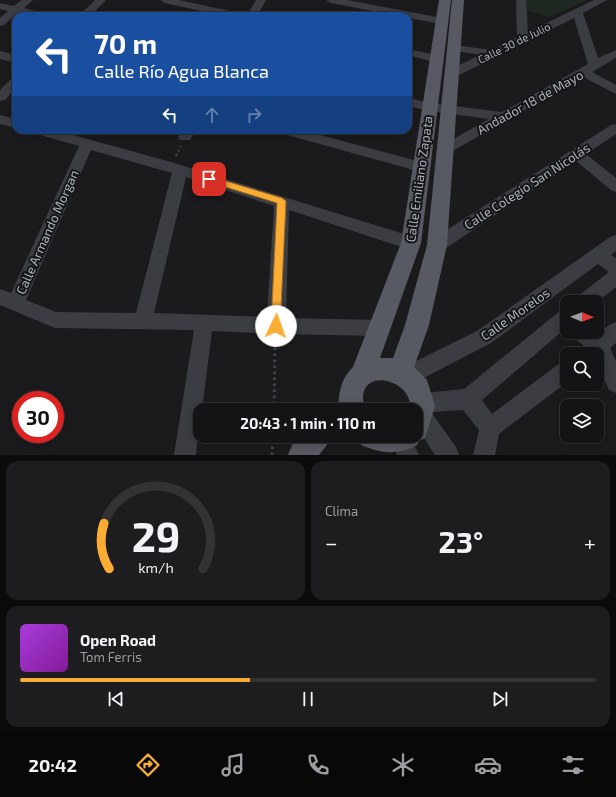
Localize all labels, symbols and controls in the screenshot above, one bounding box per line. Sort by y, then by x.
street label: Calle 30 de Julio [475,19,552,66]
text: 70 m [94,26,157,60]
icon: left [28,28,80,80]
text: Calle Río Agua Blanca [94,60,269,82]
street label: Andador 18 de Mayo [474,66,586,138]
icon: left [159,104,181,126]
icon: ahead [201,104,223,126]
icon: right [243,104,265,126]
street label: Calle Emiliano Zapata [402,115,436,243]
street label: Calle Colegio San Nicolás [461,139,593,233]
pin [192,162,226,196]
street label: Calle Armando Morgan [12,167,82,297]
icon: arrive [198,168,220,190]
street label: Calle Morelos [477,284,553,344]
north arrow [560,295,604,339]
map controls [560,295,604,443]
position arrow [255,305,297,347]
button: search [560,347,604,391]
speed limit sign: 30 [12,391,64,443]
button: layers [560,399,604,443]
text: 20:43 · 1 min · 110 m [240,414,376,432]
text: Clima [325,503,358,519]
text: 29 [131,509,180,559]
text: 23° [438,523,483,559]
text: − [325,529,338,555]
text: + [584,529,596,555]
text: km/h [138,558,173,575]
text: Open Road [80,631,156,649]
text: Tom Ferris [80,649,142,665]
icon: previous [105,688,127,710]
icon: pause [297,688,319,710]
icon: next [489,688,511,710]
icon: directions [134,751,162,779]
icon: music [219,751,247,779]
icon: phone [304,751,332,779]
icon: climate [389,751,417,779]
icon: car [474,751,502,779]
icon: filters [559,751,587,779]
text: 20:42 [29,754,77,776]

